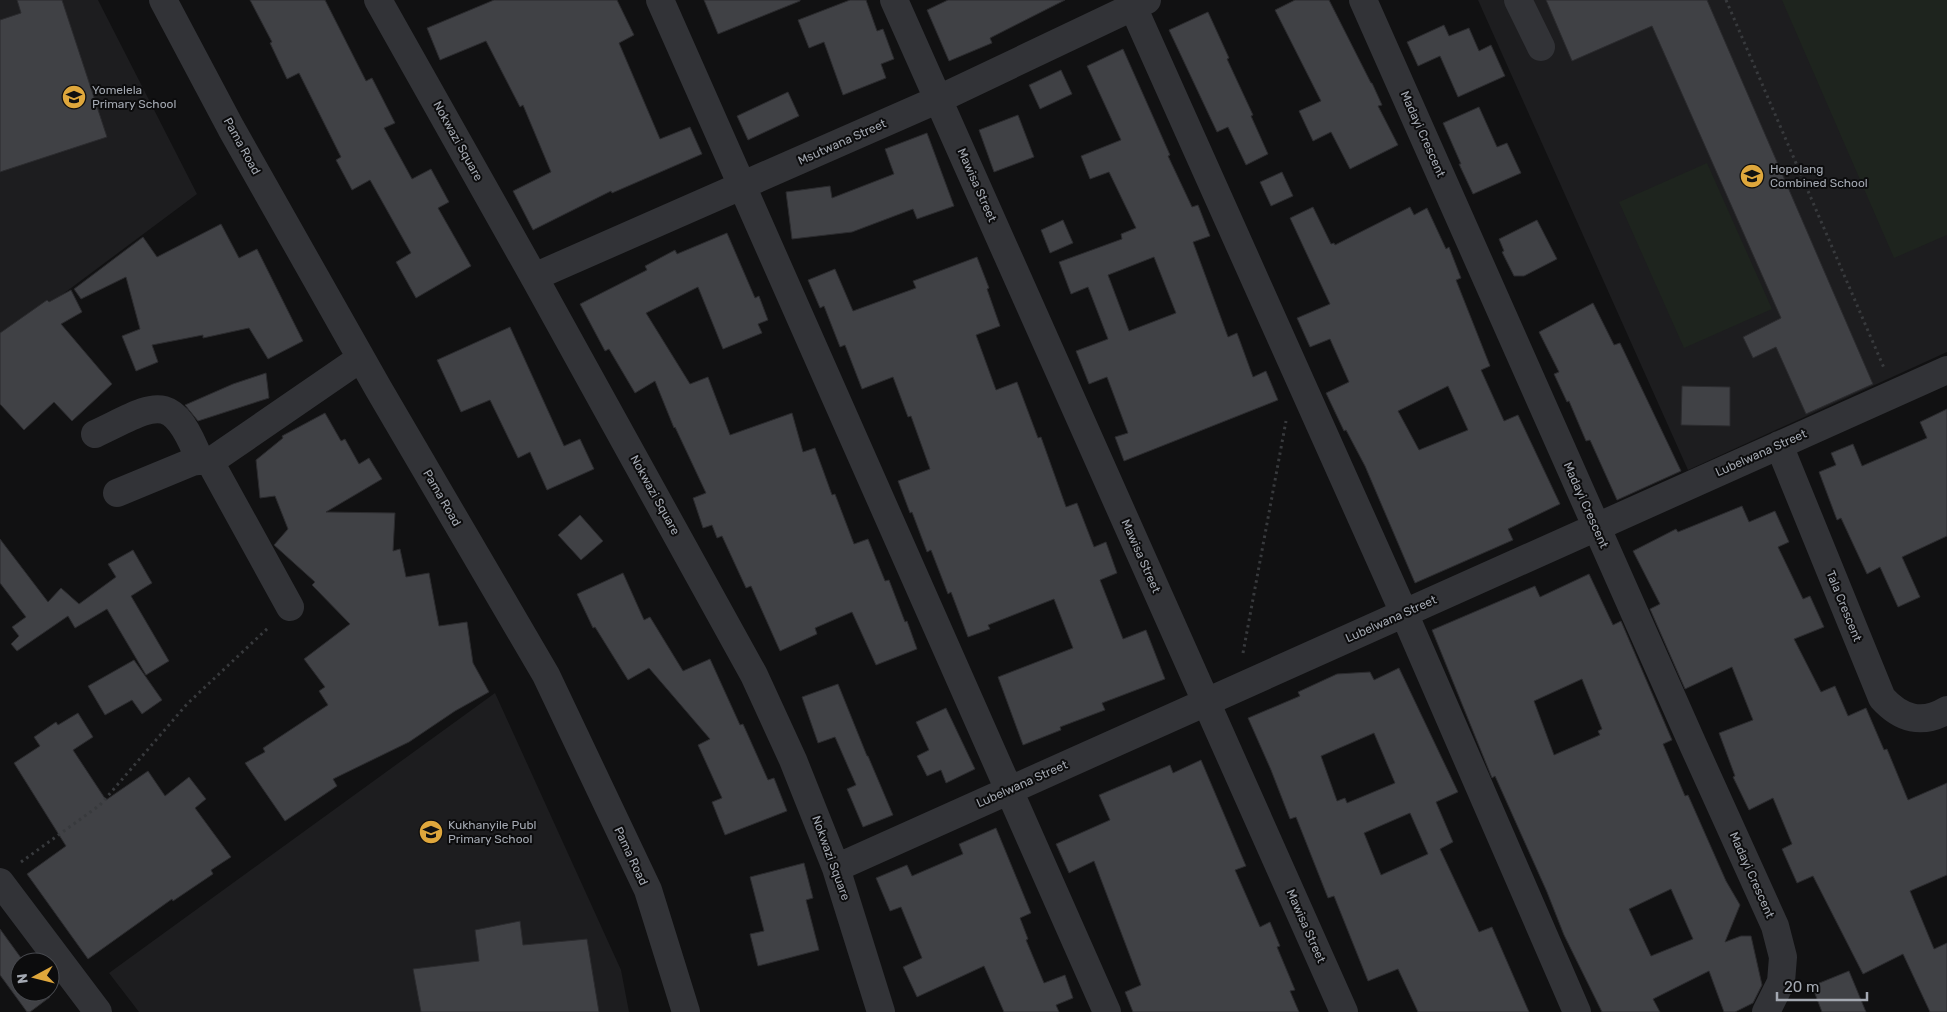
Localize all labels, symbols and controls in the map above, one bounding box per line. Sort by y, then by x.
place label: Yomelela Primary School [92,83,176,111]
school or university icon: Yomelela Primary School [61,84,87,110]
street label: Madayi Crescent [1398,89,1448,179]
street label: Nokwazi Square [430,99,486,184]
street label: Pama Road [221,115,263,177]
street label: Msutwana Street [796,116,889,168]
street label: Mawisa Street [955,146,1000,224]
place label: Hopolang Combined School [1770,162,1868,190]
school or university icon: Hopolang Combined School [1739,163,1765,189]
street label: Lubelwana Street [1713,427,1809,479]
street label: Nokwazi Square [627,453,683,538]
street label: Madayi Crescent [1561,460,1611,550]
street label: Pama Road [420,467,464,529]
street label: Mawisa Street [1119,517,1164,595]
street label: Tala Crescent [1823,568,1865,644]
street label: Lubelwana Street [1343,593,1439,645]
street label: Lubelwana Street [974,758,1070,810]
street label: Nokwazi Square [809,814,853,902]
place label: Kukhanyile Publ Primary School [448,818,537,846]
school or university icon: Kukhanyile Publ Primary School [418,819,444,845]
street label: Pama Road [611,825,651,887]
street label: Madayi Crescent [1727,830,1777,920]
street label: Mawisa Street [1284,887,1329,965]
north arrow [10,952,60,1002]
scale bar [1777,970,1867,1002]
text: N [14,972,32,985]
text: 20 m [1784,978,1819,996]

